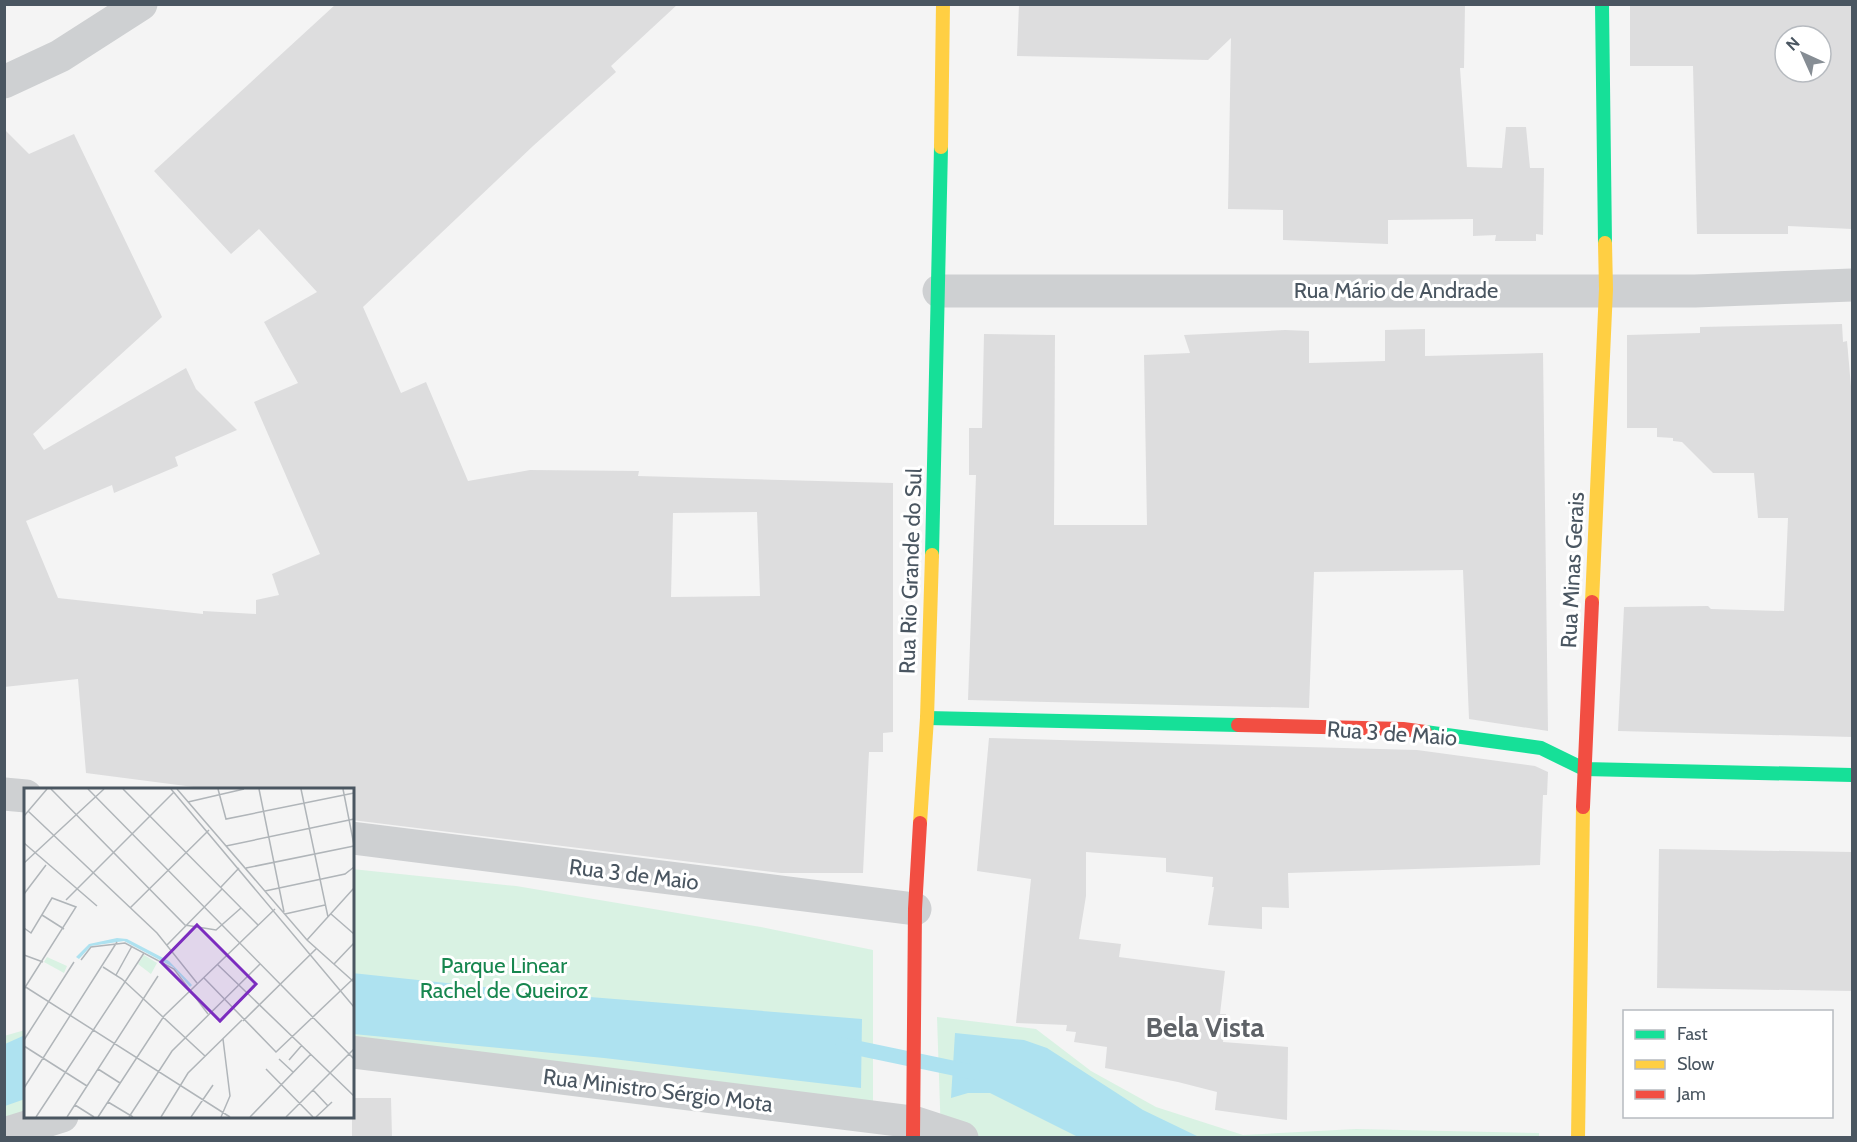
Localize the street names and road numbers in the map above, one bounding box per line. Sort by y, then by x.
street label: Rua Mário de Andrade [1294,277,1498,304]
street label: Rua Rio Grande do Sul [893,467,928,675]
street label: Rua Minas Gerais [1555,491,1590,649]
street label: Rua 3 de Maio [1326,715,1458,752]
street label: Rua 3 de Maio [568,853,700,896]
street label: Rua Ministro Sérgio Mota [542,1063,775,1118]

